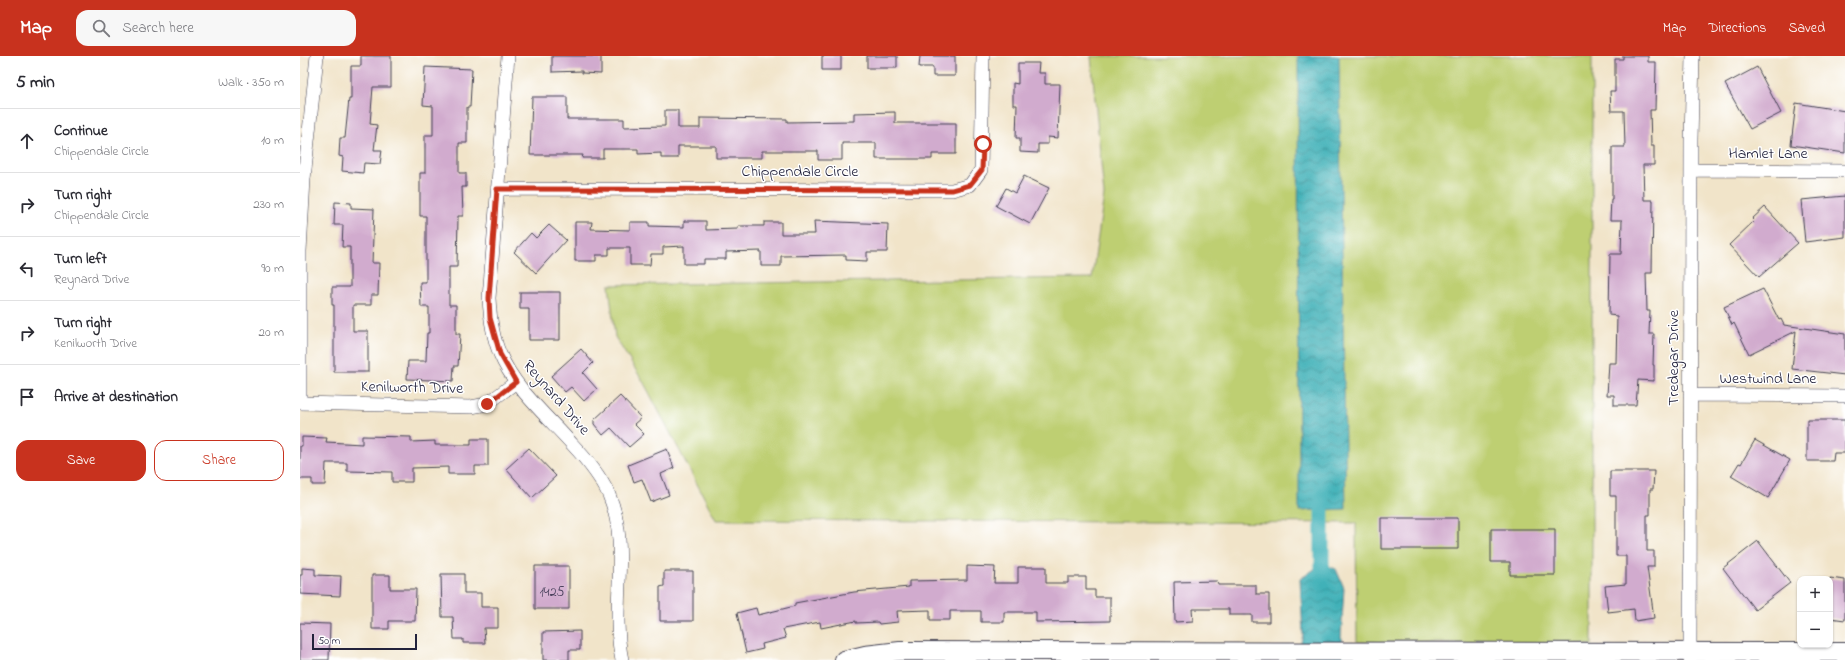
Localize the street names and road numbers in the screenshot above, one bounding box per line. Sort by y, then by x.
street label: Hamlet Lane [1728,142,1808,166]
street label: Chippendale Circle [742,160,859,184]
street label: Tredegar Drive [1662,309,1686,406]
street label: Reynard Drive [516,355,596,442]
street label: Westwind Lane [1720,367,1817,391]
street label: Kenilworth Drive [361,375,464,401]

